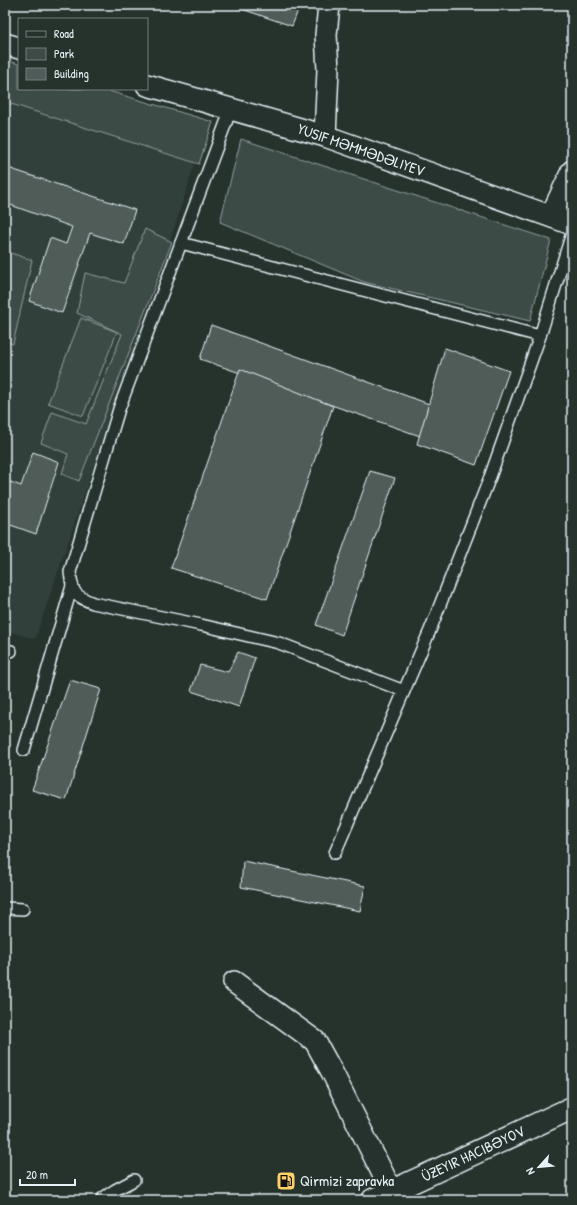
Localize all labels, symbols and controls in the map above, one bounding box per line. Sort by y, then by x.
legend [18,18,148,90]
text: Road [54,25,74,42]
text: Park [54,45,74,62]
text: Building [54,65,89,82]
street label: YUSIF MƏMMƏDƏLIYEV [295,118,428,181]
street label: ÜZEYIR HACIBƏYOV [418,1120,528,1187]
north arrow [519,1147,559,1187]
scale bar [20,1161,75,1187]
text: 20 m [26,1166,48,1183]
text: N [522,1166,538,1177]
fuel station icon: Qirmizi zapravka [275,1170,297,1192]
place label: Qirmizi zapravka [300,1170,394,1191]

